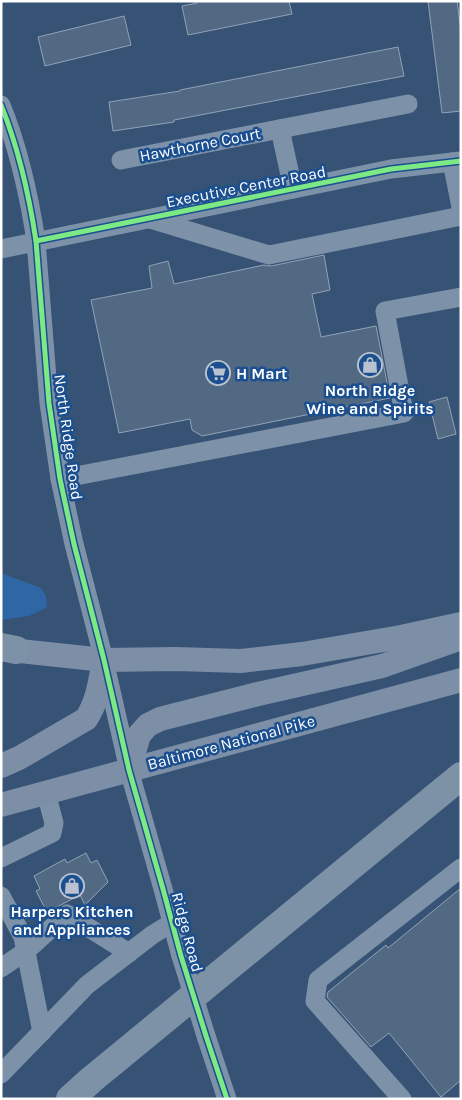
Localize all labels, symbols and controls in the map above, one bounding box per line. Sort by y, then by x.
street label: Hawthorne Court [138,123,262,166]
street label: Executive Center Road [165,162,328,211]
shop icon: North Ridge Wine and Spirits [357,352,383,378]
supermarket icon: H Mart [205,360,231,386]
place label: H Mart [236,364,287,383]
street label: North Ridge Road [50,373,87,501]
place label: North Ridge Wine and Spirits [306,381,434,418]
street label: Baltimore National Pike [145,711,317,774]
shop icon: Harpers Kitchen and Appliances [59,873,85,899]
street label: Ridge Road [168,890,207,974]
place label: Harpers Kitchen and Appliances [11,902,133,939]

